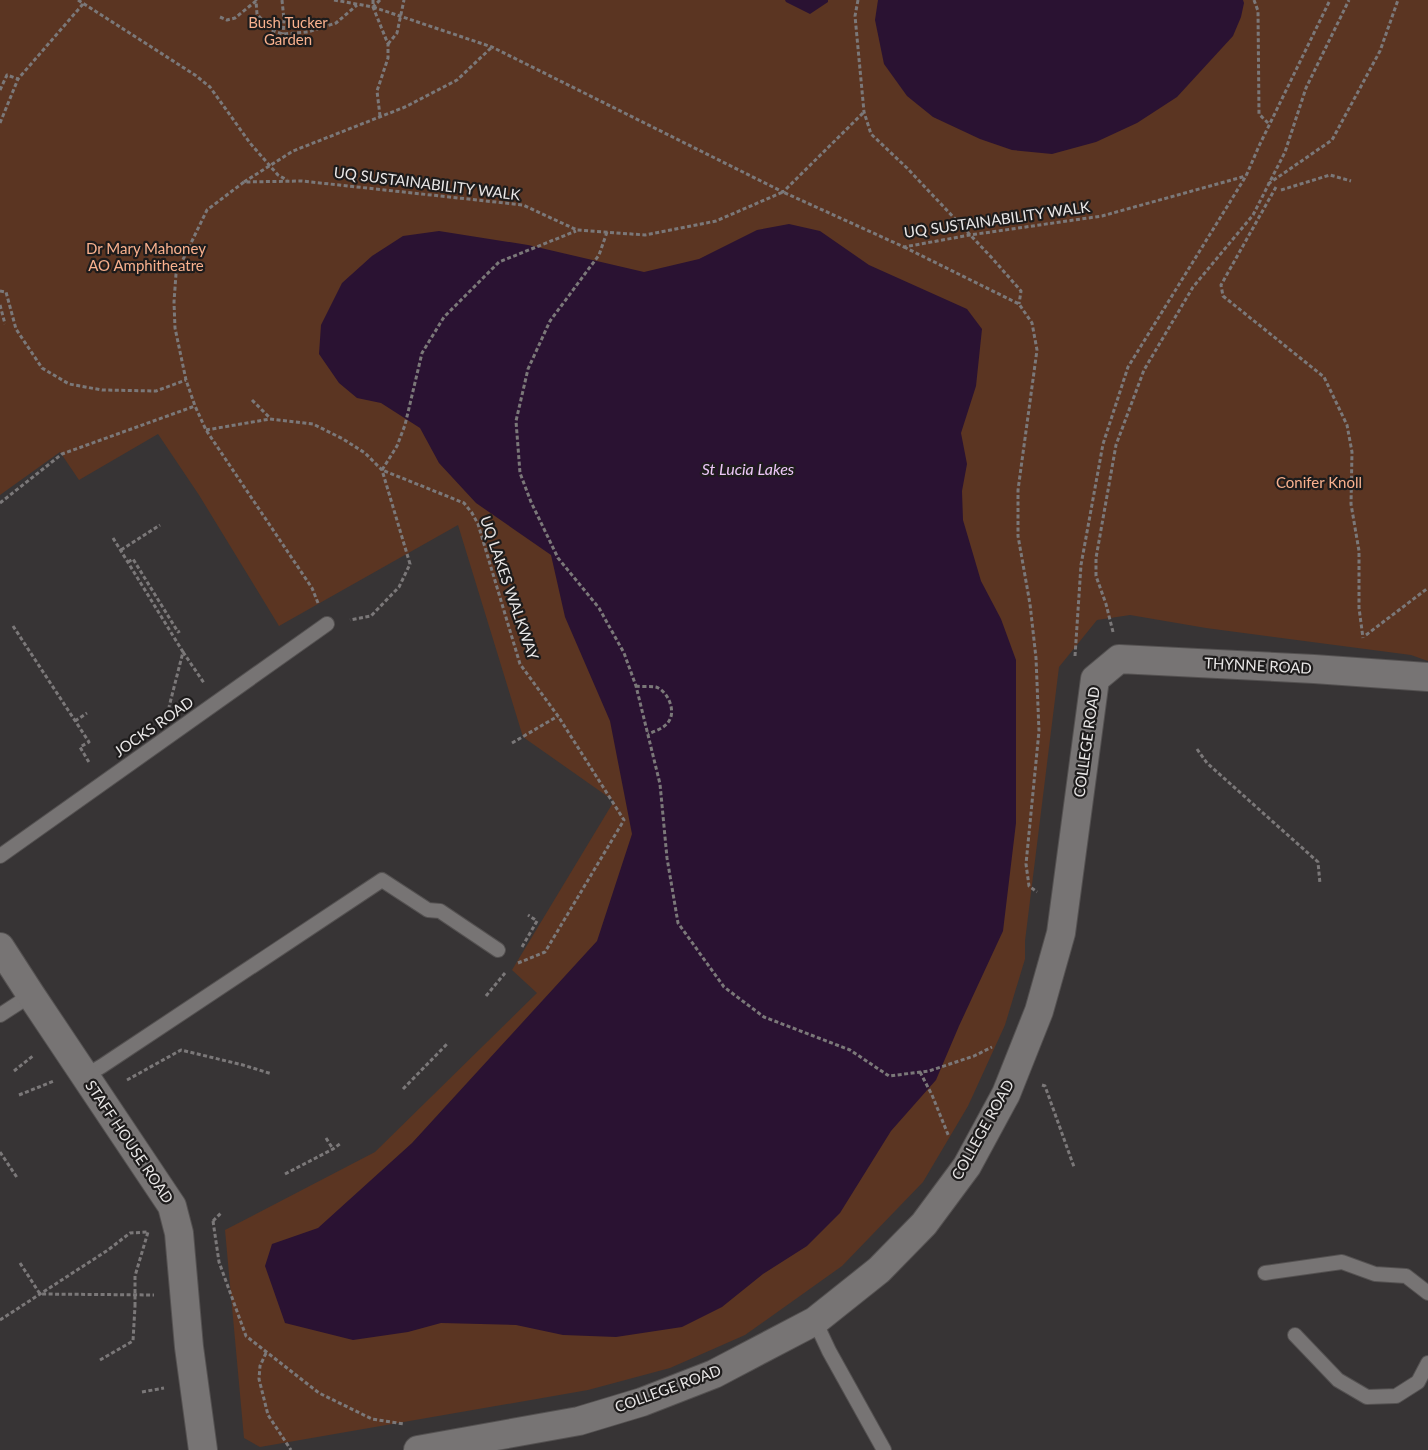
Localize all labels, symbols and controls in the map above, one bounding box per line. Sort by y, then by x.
park label: Bush Tucker Garden [248,13,328,48]
street label: UQ SUSTAINABILITY WALK [333,163,521,203]
street label: UQ SUSTAINABILITY WALK [903,197,1091,241]
park label: Dr Mary Mahoney AO Amphitheatre [86,239,206,274]
water label: St Lucia Lakes [702,459,795,478]
park label: Conifer Knoll [1276,473,1362,491]
street label: UQ LAKES WALKWAY [477,513,543,663]
street label: THYNNE ROAD [1204,653,1312,677]
street label: COLLEGE ROAD [1069,685,1103,798]
street label: JOCKS ROAD [110,692,197,760]
street label: COLLEGE ROAD [947,1076,1017,1183]
street label: STAFF HOUSE ROAD [82,1077,178,1206]
street label: COLLEGE ROAD [612,1361,723,1416]

